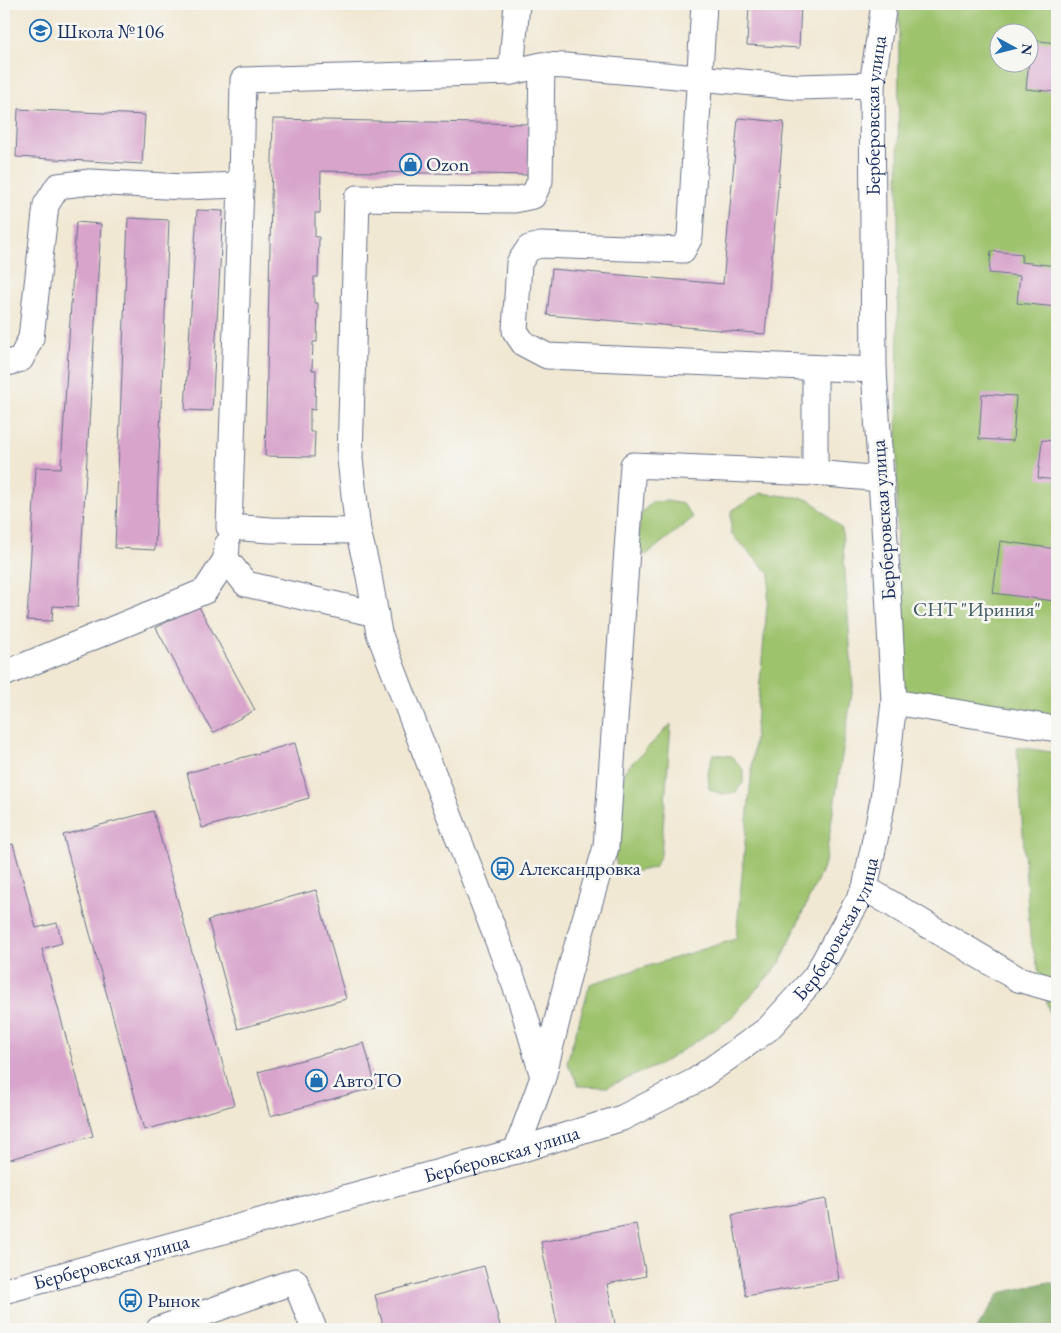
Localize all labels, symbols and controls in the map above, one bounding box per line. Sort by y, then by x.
place label: Школа №106 [57,18,164,44]
school or university icon: Школа №106 [29,19,53,43]
north arrow [988,22,1038,72]
street label: Берберовская улица [859,34,892,196]
text: N [1017,43,1037,57]
place label: Ozon [426,151,470,177]
shop icon: Ozon [398,152,422,176]
street label: Берберовская улица [864,439,902,601]
park label: СНТ "Ириния" [913,596,1041,622]
place label: Александровка [518,855,641,881]
street label: Берберовская улица [787,855,884,1006]
bus stop icon: Александровка [491,856,515,880]
place label: АвтоТО [332,1067,402,1093]
shop icon: АвтоТО [305,1068,329,1092]
street label: Берберовская улица [421,1119,583,1189]
street label: Берберовская улица [30,1228,192,1295]
place label: Рынок [147,1287,201,1313]
bus stop icon: Рынок [119,1288,143,1312]

